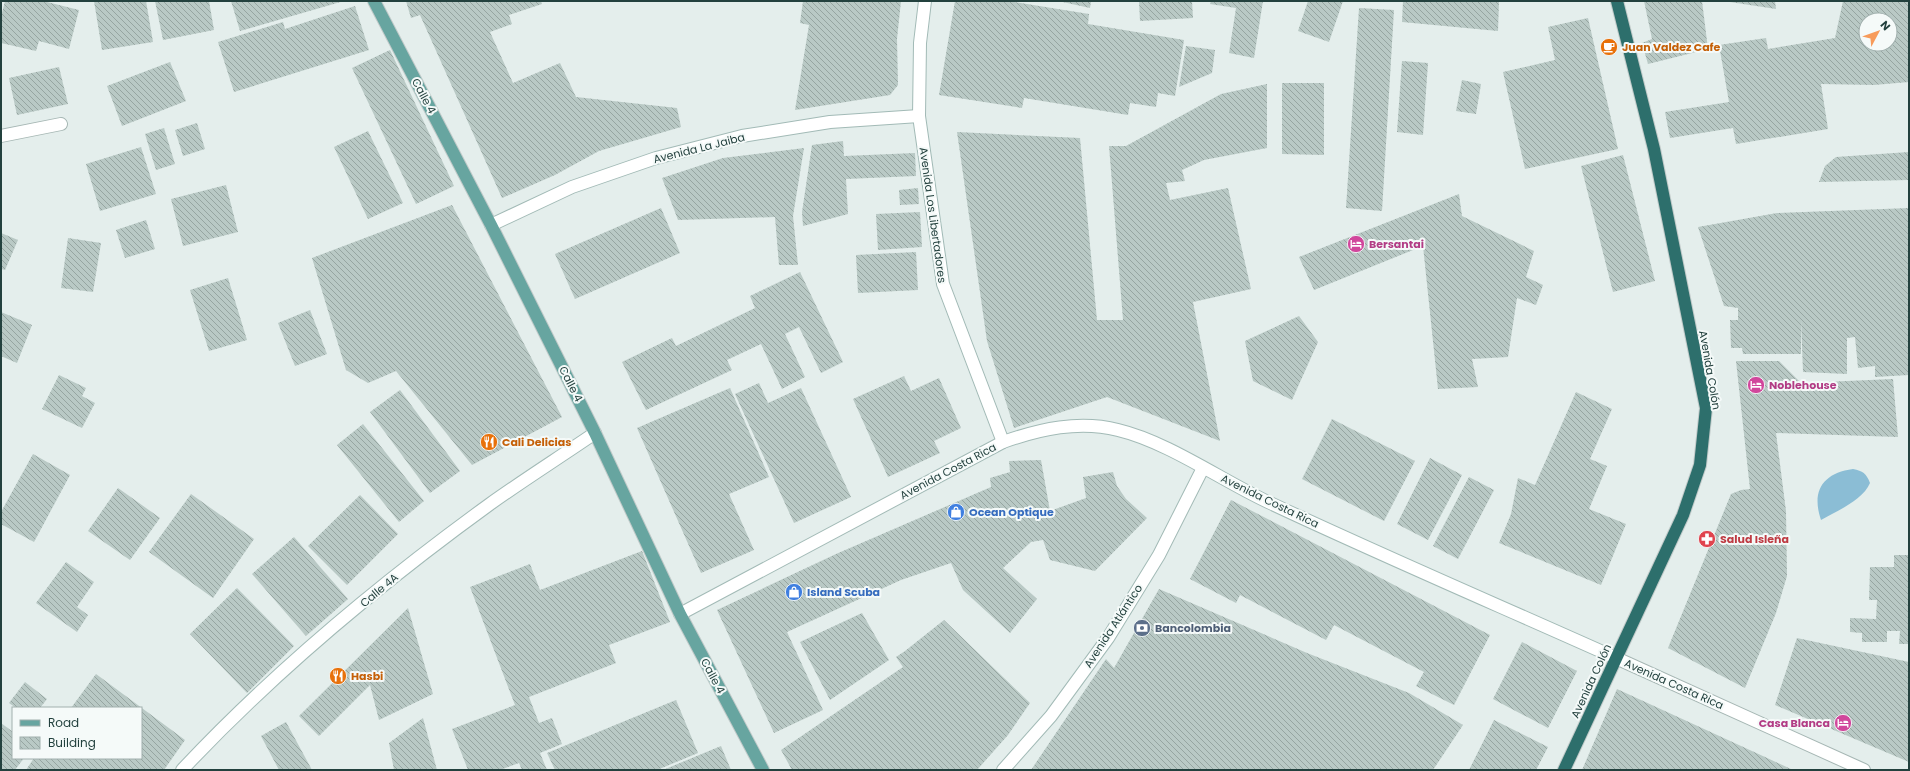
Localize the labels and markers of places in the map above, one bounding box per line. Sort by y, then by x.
cafe icon: Juan Valdez Cafe [1599,37,1619,57]
place label: Juan Valdez Cafe [1622,39,1721,55]
hotel icon: Bersantai [1346,234,1366,254]
place label: Bersantai [1369,236,1424,252]
hotel icon: Noblehouse [1746,375,1766,395]
place label: Noblehouse [1769,377,1837,393]
restaurant icon: Cali Delicias [479,432,499,452]
place label: Cali Delicias [502,434,571,450]
shop icon: Ocean Optique [946,502,966,522]
place label: Ocean Optique [969,504,1054,520]
pharmacy icon: Salud Isleña [1697,529,1717,549]
place label: Salud Isleña [1720,531,1789,547]
shop icon: Island Scuba [784,582,804,602]
place label: Island Scuba [807,584,880,600]
bank icon: Bancolombia [1132,618,1152,638]
place label: Bancolombia [1155,620,1231,636]
restaurant icon: Hasbi [328,666,348,686]
place label: Hasbi [351,668,383,684]
hotel icon: Casa Blanca [1833,713,1853,733]
place label: Casa Blanca [1759,715,1830,731]

